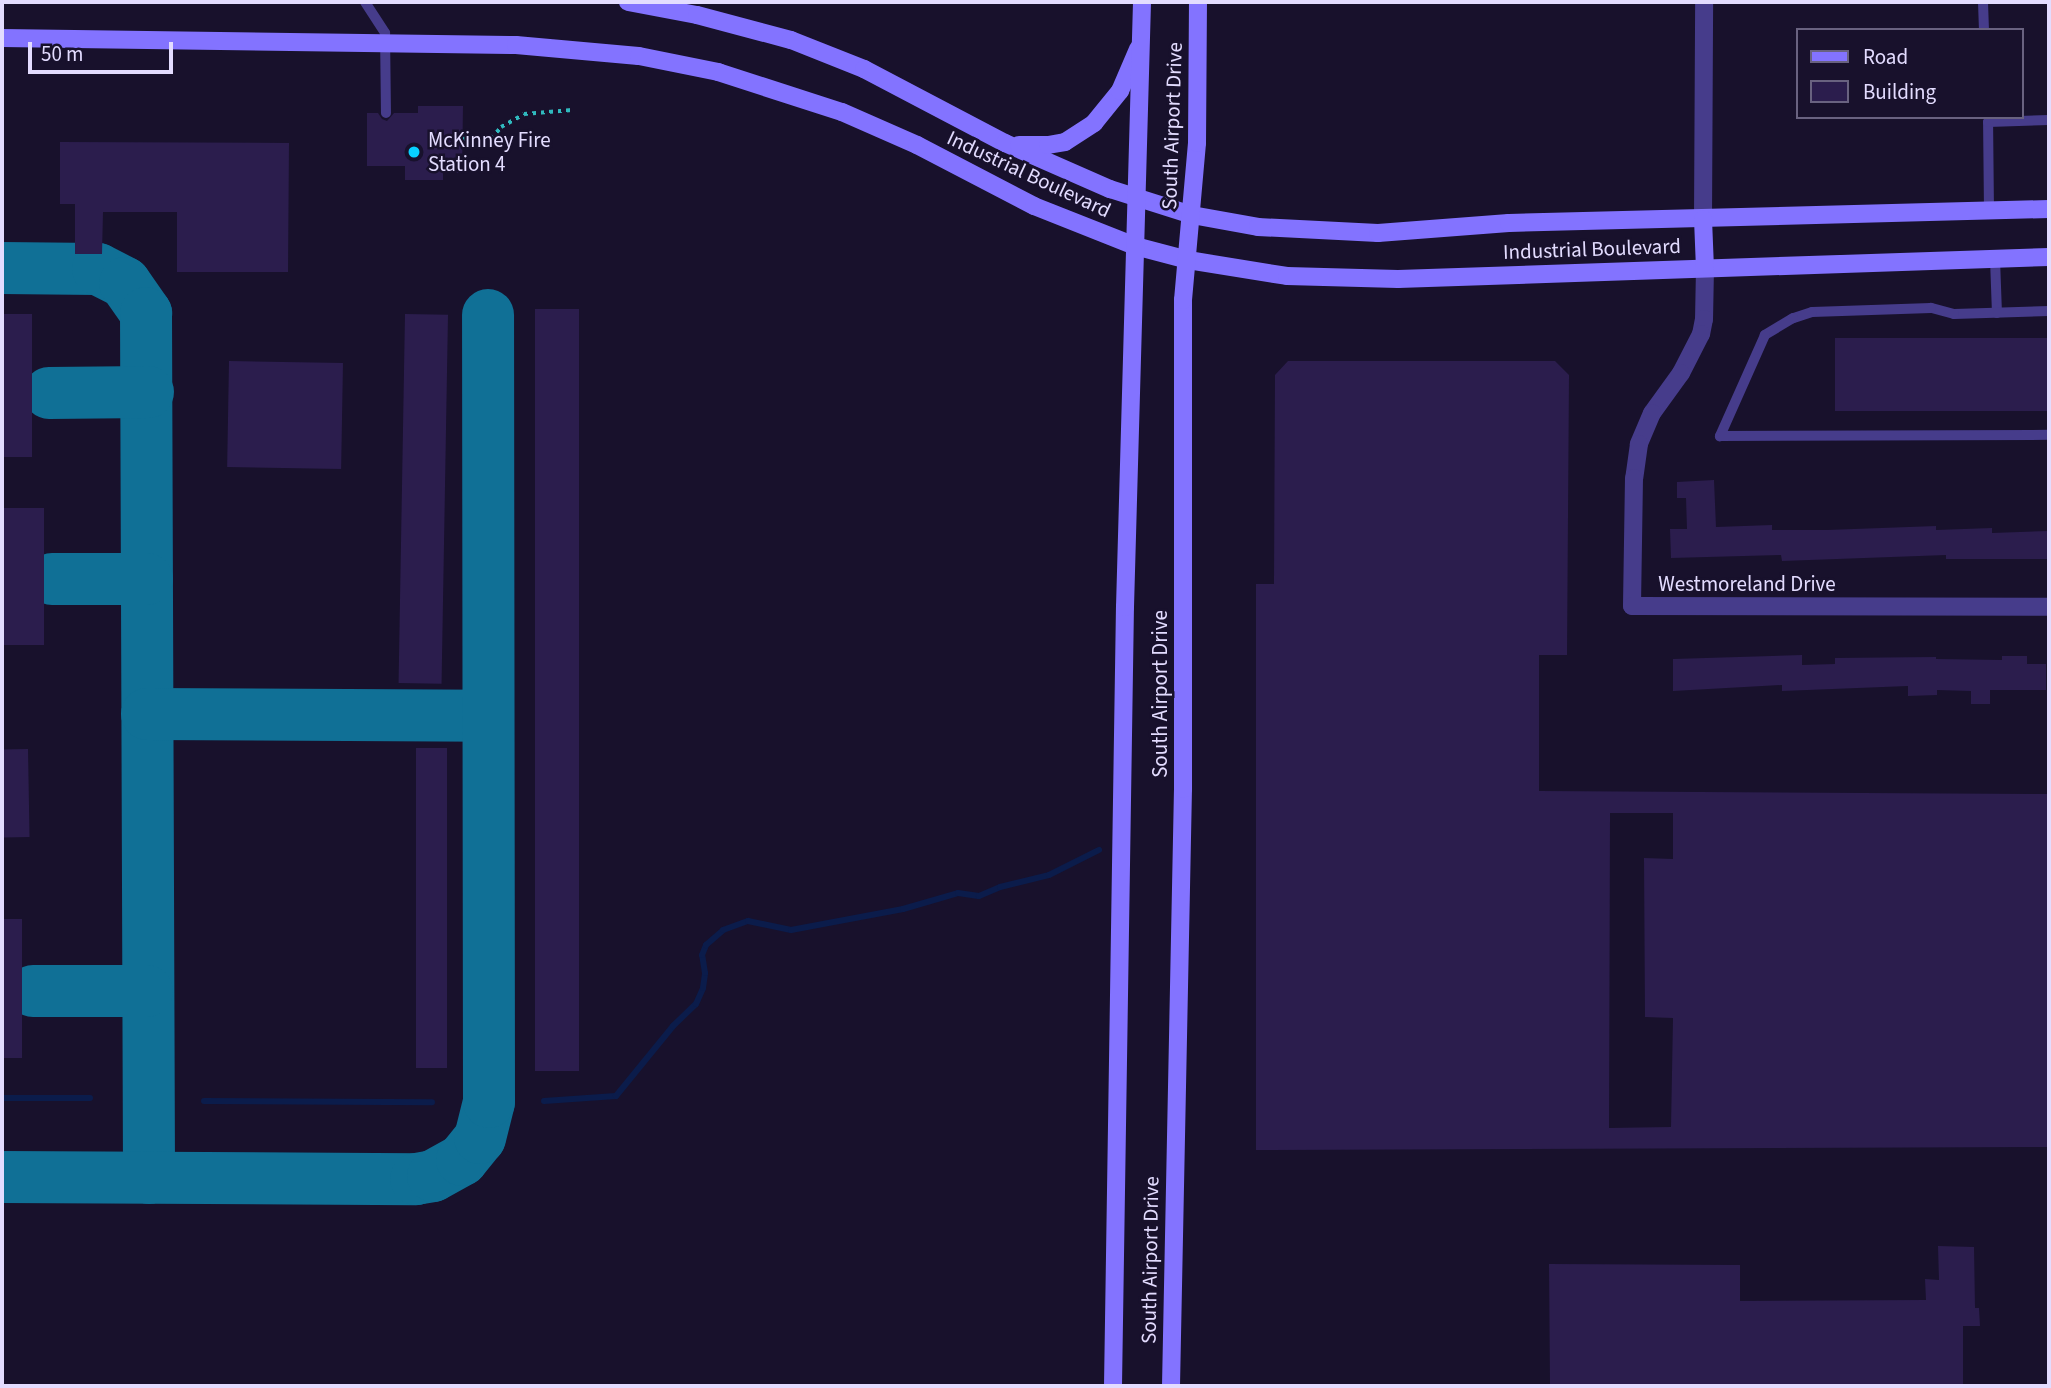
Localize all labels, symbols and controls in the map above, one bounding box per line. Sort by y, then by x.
scale bar [32,28,177,72]
legend [1796,28,2023,119]
text: 50 m [41,39,83,69]
street label: South Airport Drive [1156,42,1188,210]
text: Road [1863,42,1908,72]
text: Building [1863,77,1936,107]
street label: Industrial Boulevard [943,125,1115,223]
place label: McKinney Fire Station 4 [428,127,551,177]
marker: McKinney Fire Station 4 [406,144,422,160]
street label: Industrial Boulevard [1503,233,1681,265]
street label: Westmoreland Drive [1658,571,1836,597]
street label: South Airport Drive [1147,610,1173,778]
street label: South Airport Drive [1136,1176,1164,1344]

